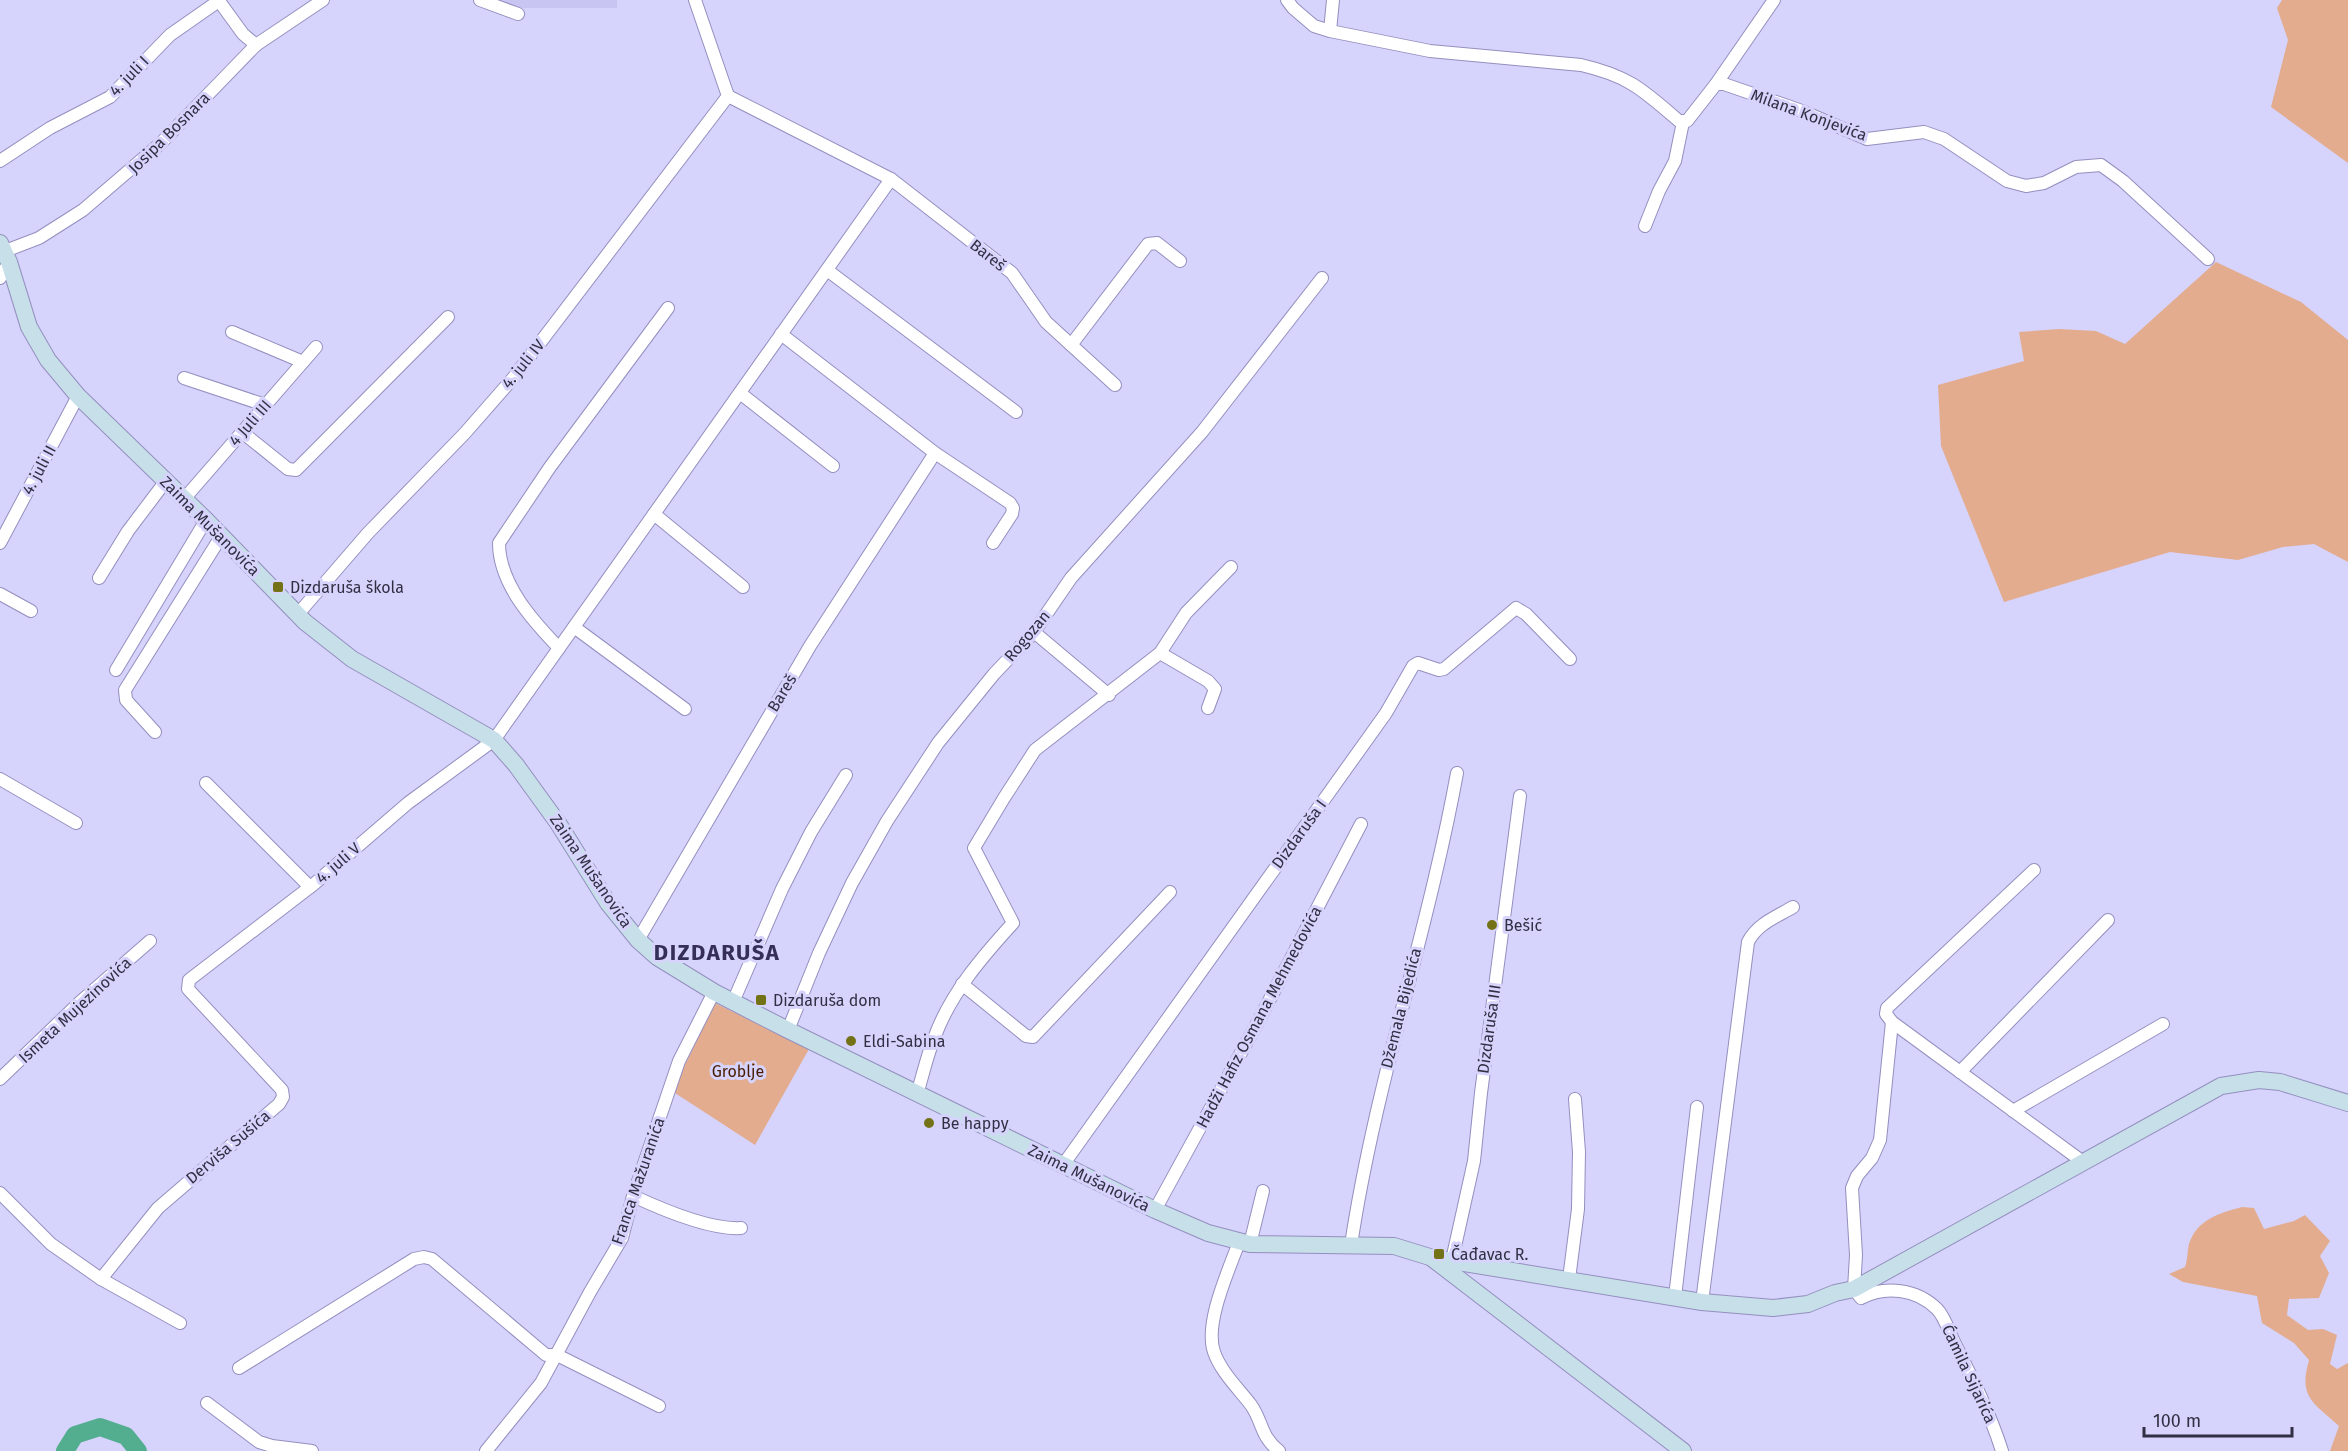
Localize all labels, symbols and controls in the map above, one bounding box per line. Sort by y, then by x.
street label: 4. juli I [105,52,153,100]
street label: Milana Konjevića [1748,85,1870,145]
street label: Josipa Bosnara [124,88,214,178]
street label: Bareš [966,235,1010,275]
street label: 4. juli IV [498,336,549,392]
street label: 4 Juli III [225,396,275,450]
street label: 4. juli II [18,442,60,498]
street label: Zaima Mušanovića [156,472,264,580]
place label: Dizdaruša škola [290,578,404,597]
marker: Dizdaruša škola [271,580,285,594]
street label: Rogozan [1000,607,1054,665]
street label: Bareš [763,671,801,715]
street label: Dizdaruša I [1268,796,1330,872]
street label: Zaima Mušanovića [546,811,636,931]
street label: 4. juli V [312,838,364,887]
street label: Hadži Hafiz Osmana Mehmedovića [1192,903,1326,1131]
place label: Bešić [1504,916,1542,935]
marker: Bešić [1485,918,1499,932]
district label: DIZDARUŠA [654,938,780,966]
street label: Džemala Bijedića [1377,946,1425,1070]
street label: Ismeta Mujezinovića [15,953,135,1067]
street label: Dizdaruša III [1473,983,1505,1075]
place label: Dizdaruša dom [773,991,881,1010]
marker: Dizdaruša dom [754,993,768,1007]
place label: Eldi-Sabina [863,1032,945,1051]
marker: Eldi-Sabina [844,1034,858,1048]
park label: Groblje [712,1062,764,1081]
street label: Derviša Sušića [182,1106,274,1188]
place label: Be happy [941,1114,1009,1133]
street label: Franca Mažuranića [607,1115,669,1247]
marker: Be happy [922,1116,936,1130]
street label: Zaima Mušanovića [1025,1140,1153,1216]
place label: Čađavac R. [1451,1244,1529,1264]
marker: Čađavac R. [1432,1247,1446,1261]
street label: Ćamila Sijarića [1938,1321,2001,1426]
scale bar [2144,1400,2292,1438]
text: 100 m [2153,1410,2201,1432]

